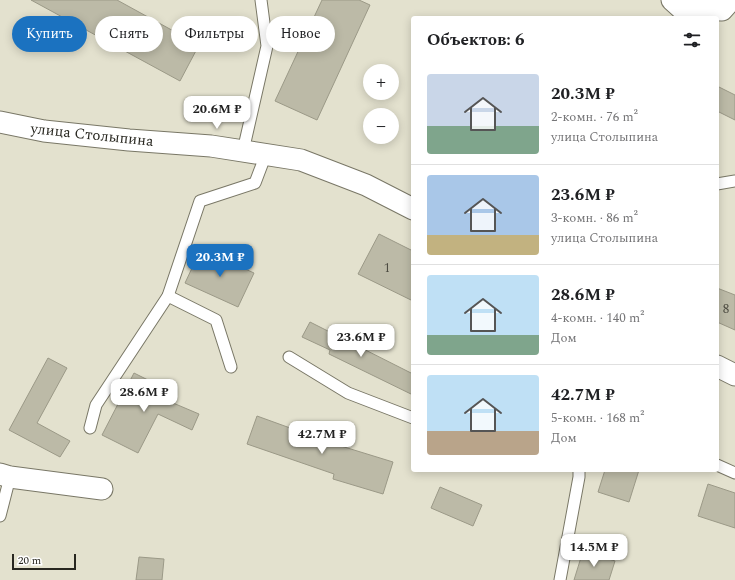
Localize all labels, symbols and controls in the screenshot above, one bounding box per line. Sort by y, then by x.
chip: Купить [12,16,87,52]
chip: Снять [95,16,163,52]
chip: Фильтры [171,16,258,52]
chip: Новое [266,16,335,52]
text: Объектов: 6 [427,27,525,53]
icon: filters [681,29,703,51]
map controls [363,64,399,144]
button: + [363,64,399,100]
text: 20.3M ₽ [551,81,615,107]
icon: home [459,90,507,138]
pin: 20.6M ₽ [180,96,254,130]
text: 20.6M ₽ [193,99,241,119]
text: 2-комн. · 76 m² [551,107,638,127]
button: − [363,108,399,144]
street label: улица Столыпина [28,117,155,153]
text: улица Столыпина [551,127,658,147]
text: 23.6M ₽ [551,182,615,208]
icon: home [459,191,507,239]
text: 3-комн. · 86 m² [551,208,638,228]
text: улица Столыпина [551,228,658,248]
pin: 20.3M ₽ [183,244,257,278]
text: 20.3M ₽ [196,247,244,267]
house number: 1 [384,258,390,278]
text: 28.6M ₽ [551,282,615,308]
icon: home [459,291,507,339]
house number: 8 [723,299,729,319]
text: 4-комн. · 140 m² [551,308,644,328]
pin: 23.6M ₽ [324,324,398,358]
text: 23.6M ₽ [337,327,385,347]
text: Дом [551,328,577,348]
pin: 28.6M ₽ [107,379,181,413]
text: 28.6M ₽ [120,382,168,402]
text: 42.7M ₽ [551,382,615,408]
icon: home [459,391,507,439]
text: 5-комн. · 168 m² [551,408,644,428]
pin: 42.7M ₽ [285,421,359,455]
text: 42.7M ₽ [298,424,346,444]
text: Дом [551,428,577,448]
pin: 14.5M ₽ [557,534,631,568]
text: 14.5M ₽ [570,537,618,557]
scale bar [12,552,76,571]
text: 20 m [18,552,41,569]

